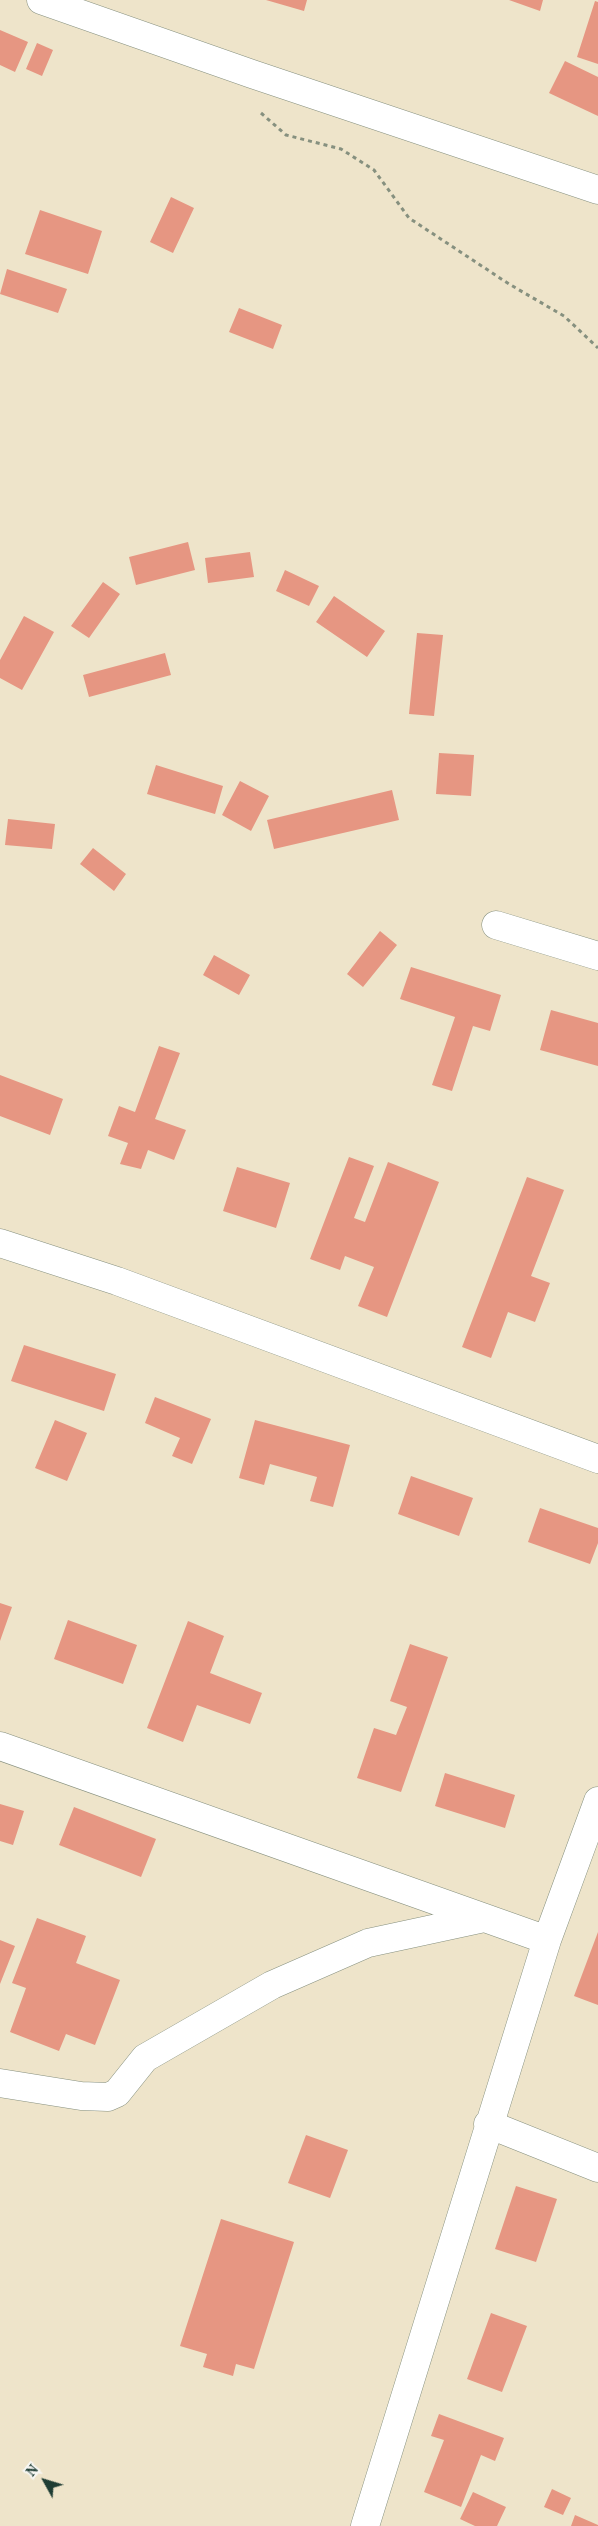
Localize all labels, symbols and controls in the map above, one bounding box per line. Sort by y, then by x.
north arrow [20,2456,70,2506]
text: N [22,2461,44,2481]

